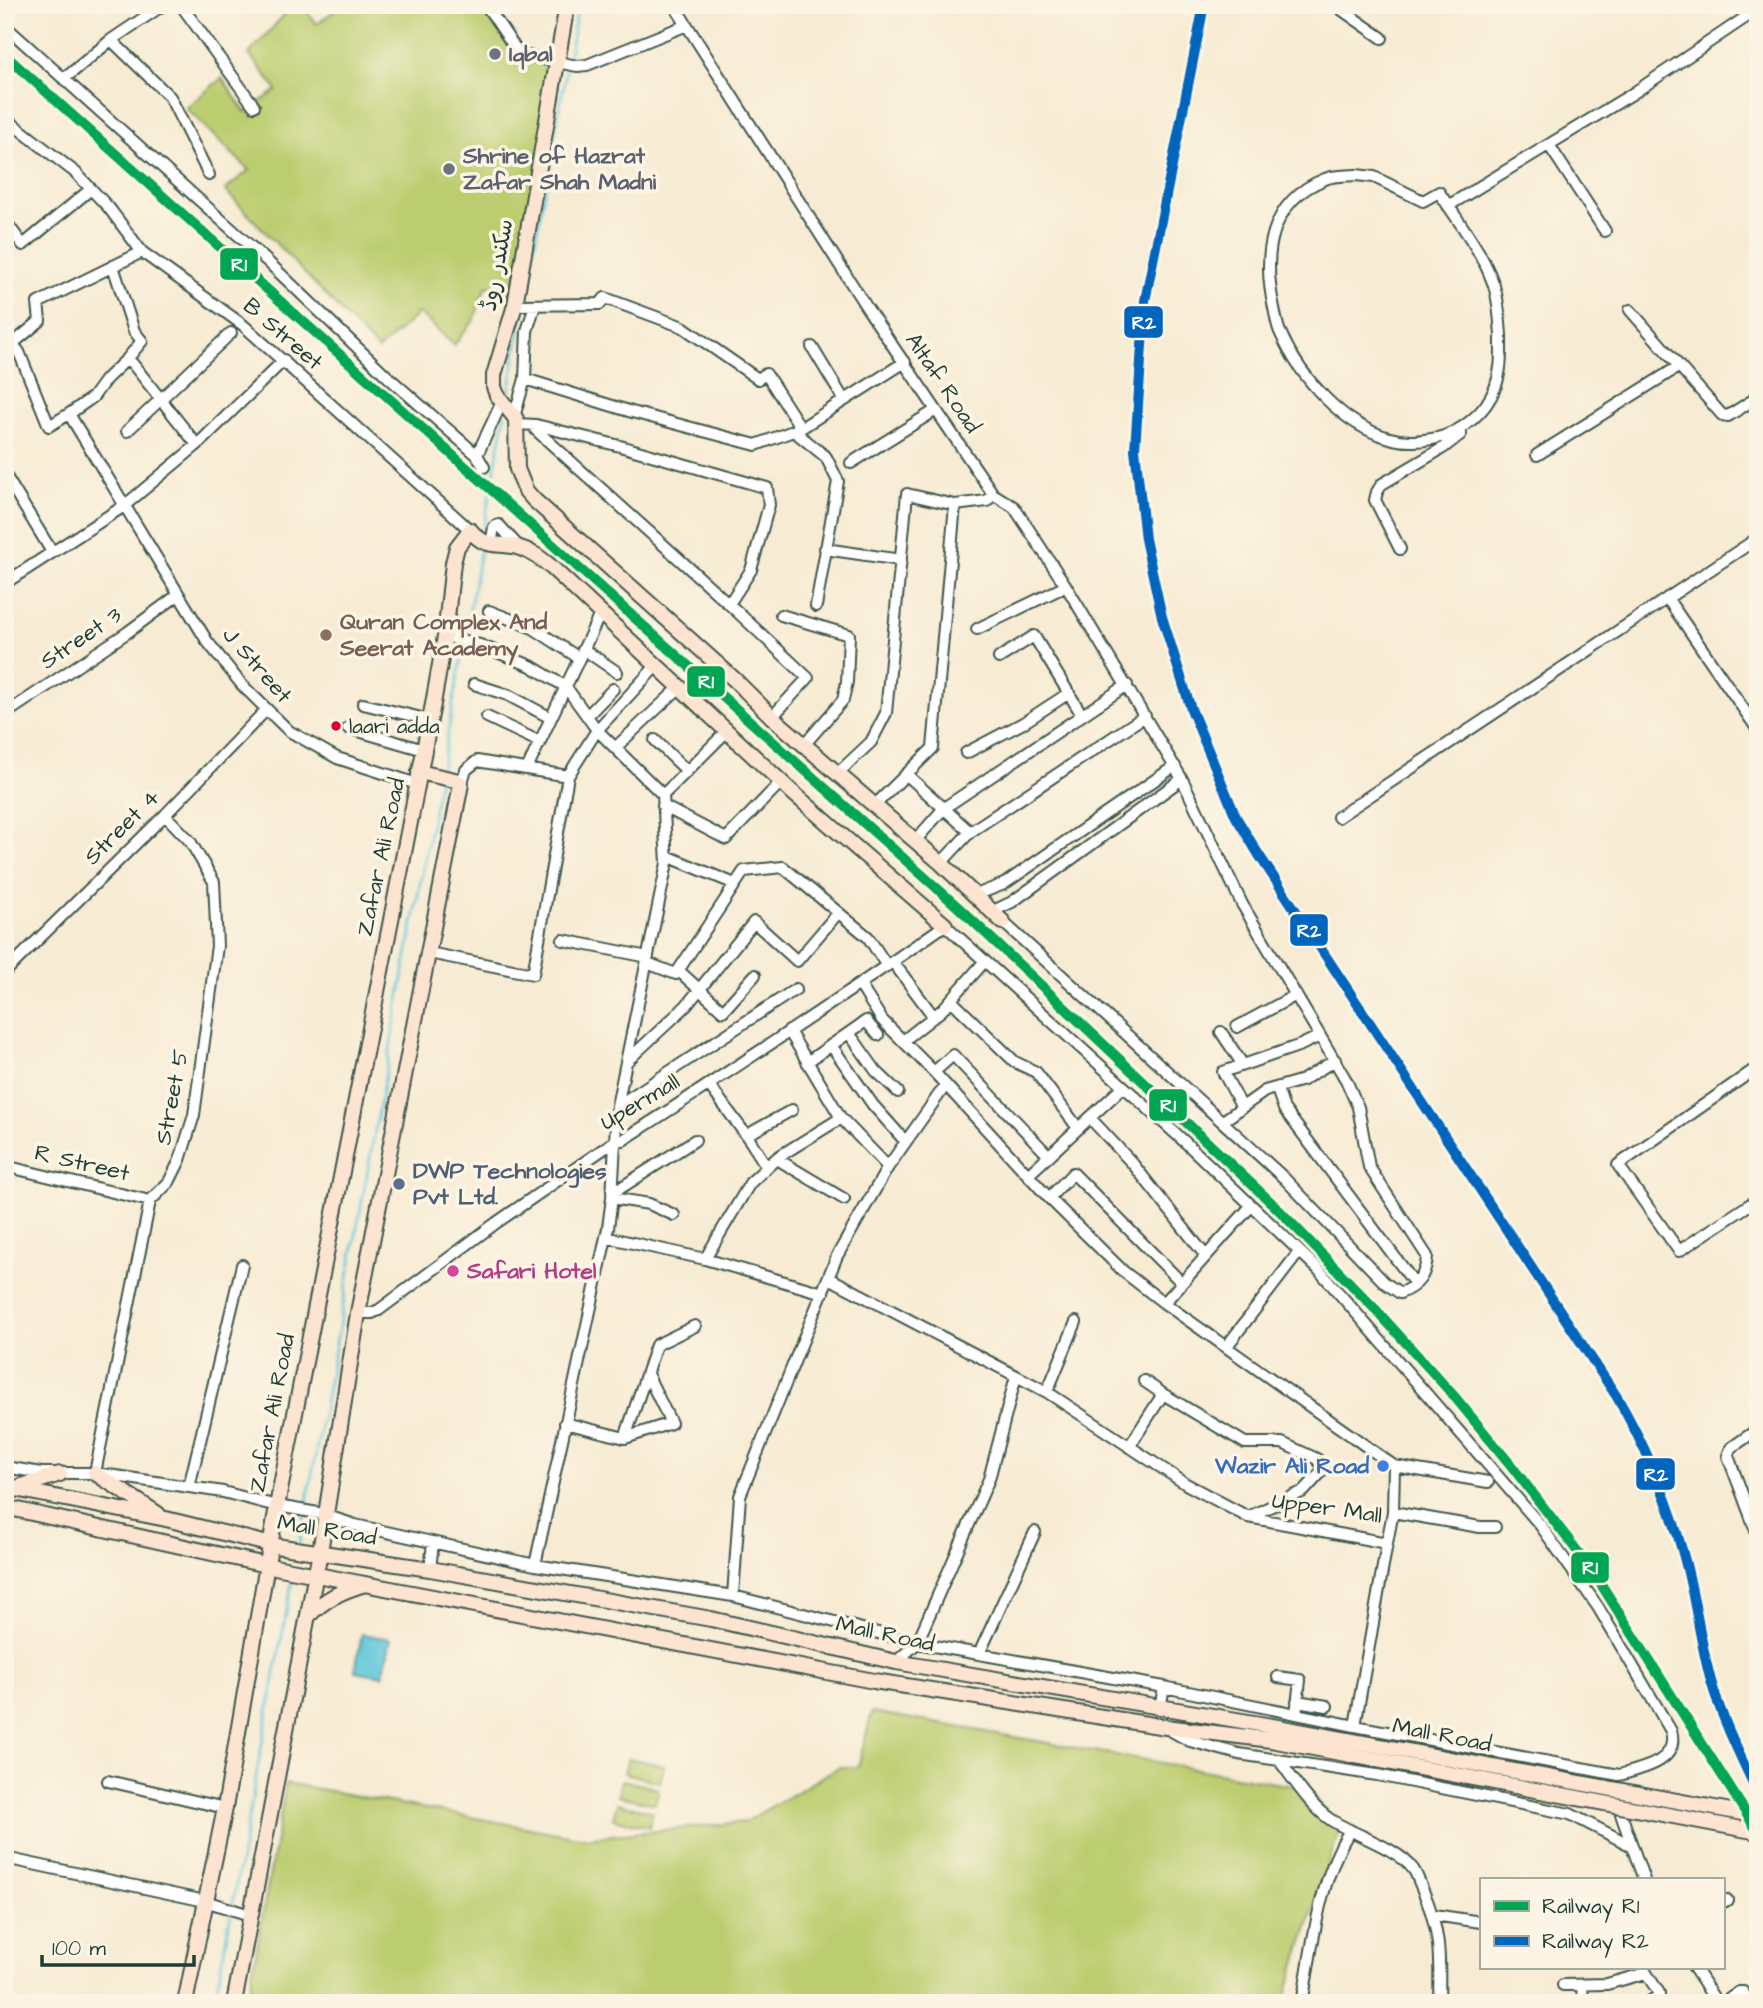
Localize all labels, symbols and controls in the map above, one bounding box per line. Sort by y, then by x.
place label: Iqbal [509,38,553,70]
marker: Iqbal [487,46,503,62]
place label: Shrine of Hazrat Zafar Shah Madni [462,140,656,198]
marker: Shrine of Hazrat Zafar Shah Madni [441,161,457,177]
street label: سکندر روڈ [472,216,522,314]
line badge: R1 [219,247,259,281]
text: R1 [231,252,248,279]
street label: B Street [236,290,330,378]
line badge: R2 [1123,305,1164,339]
text: R2 [1132,310,1156,337]
street label: Altaf Road [898,326,989,440]
street label: Street 3 [34,599,128,677]
place label: Quran Complex And Seerat Academy [339,606,547,666]
street label: J Street [215,620,300,711]
marker: Quran Complex And Seerat Academy [318,627,334,643]
line badge: R1 [686,665,726,698]
text: R1 [698,669,715,696]
place label: laari adda [349,712,440,741]
marker: laari adda [329,719,343,733]
street label: Zafar Ali Road [349,775,413,939]
street label: Street 4 [77,782,167,872]
line badge: R2 [1289,913,1329,947]
text: R2 [1297,918,1321,945]
street label: Street 5 [147,1047,197,1147]
street label: Upermall [594,1066,686,1138]
line badge: R1 [1148,1088,1188,1122]
text: R1 [1160,1093,1177,1120]
street label: R Street [31,1137,133,1190]
place label: DWP Technologies Pvt Ltd. [413,1155,607,1213]
marker: DWP Technologies Pvt Ltd. [391,1176,407,1192]
place label: Safari Hotel [466,1255,597,1287]
marker: Safari Hotel [445,1263,461,1279]
street label: Zafar Ali Road [241,1331,303,1495]
place label: Wazir Ali Road [1214,1450,1369,1482]
line badge: R2 [1635,1457,1676,1491]
marker: Wazir Ali Road [1375,1458,1391,1474]
text: R2 [1644,1462,1668,1489]
street label: Upper Mall [1270,1484,1384,1532]
street label: Mall Road [275,1506,379,1554]
line badge: R1 [1570,1551,1610,1584]
text: R1 [1582,1555,1599,1582]
street label: Mall Road [833,1608,937,1660]
street label: Mall Road [1390,1710,1494,1760]
legend [1480,1878,1724,1969]
text: Railway R1 [1542,1892,1640,1923]
scale bar [42,1924,194,1968]
text: Railway R2 [1542,1927,1649,1958]
text: 100 m [52,1934,107,1963]

